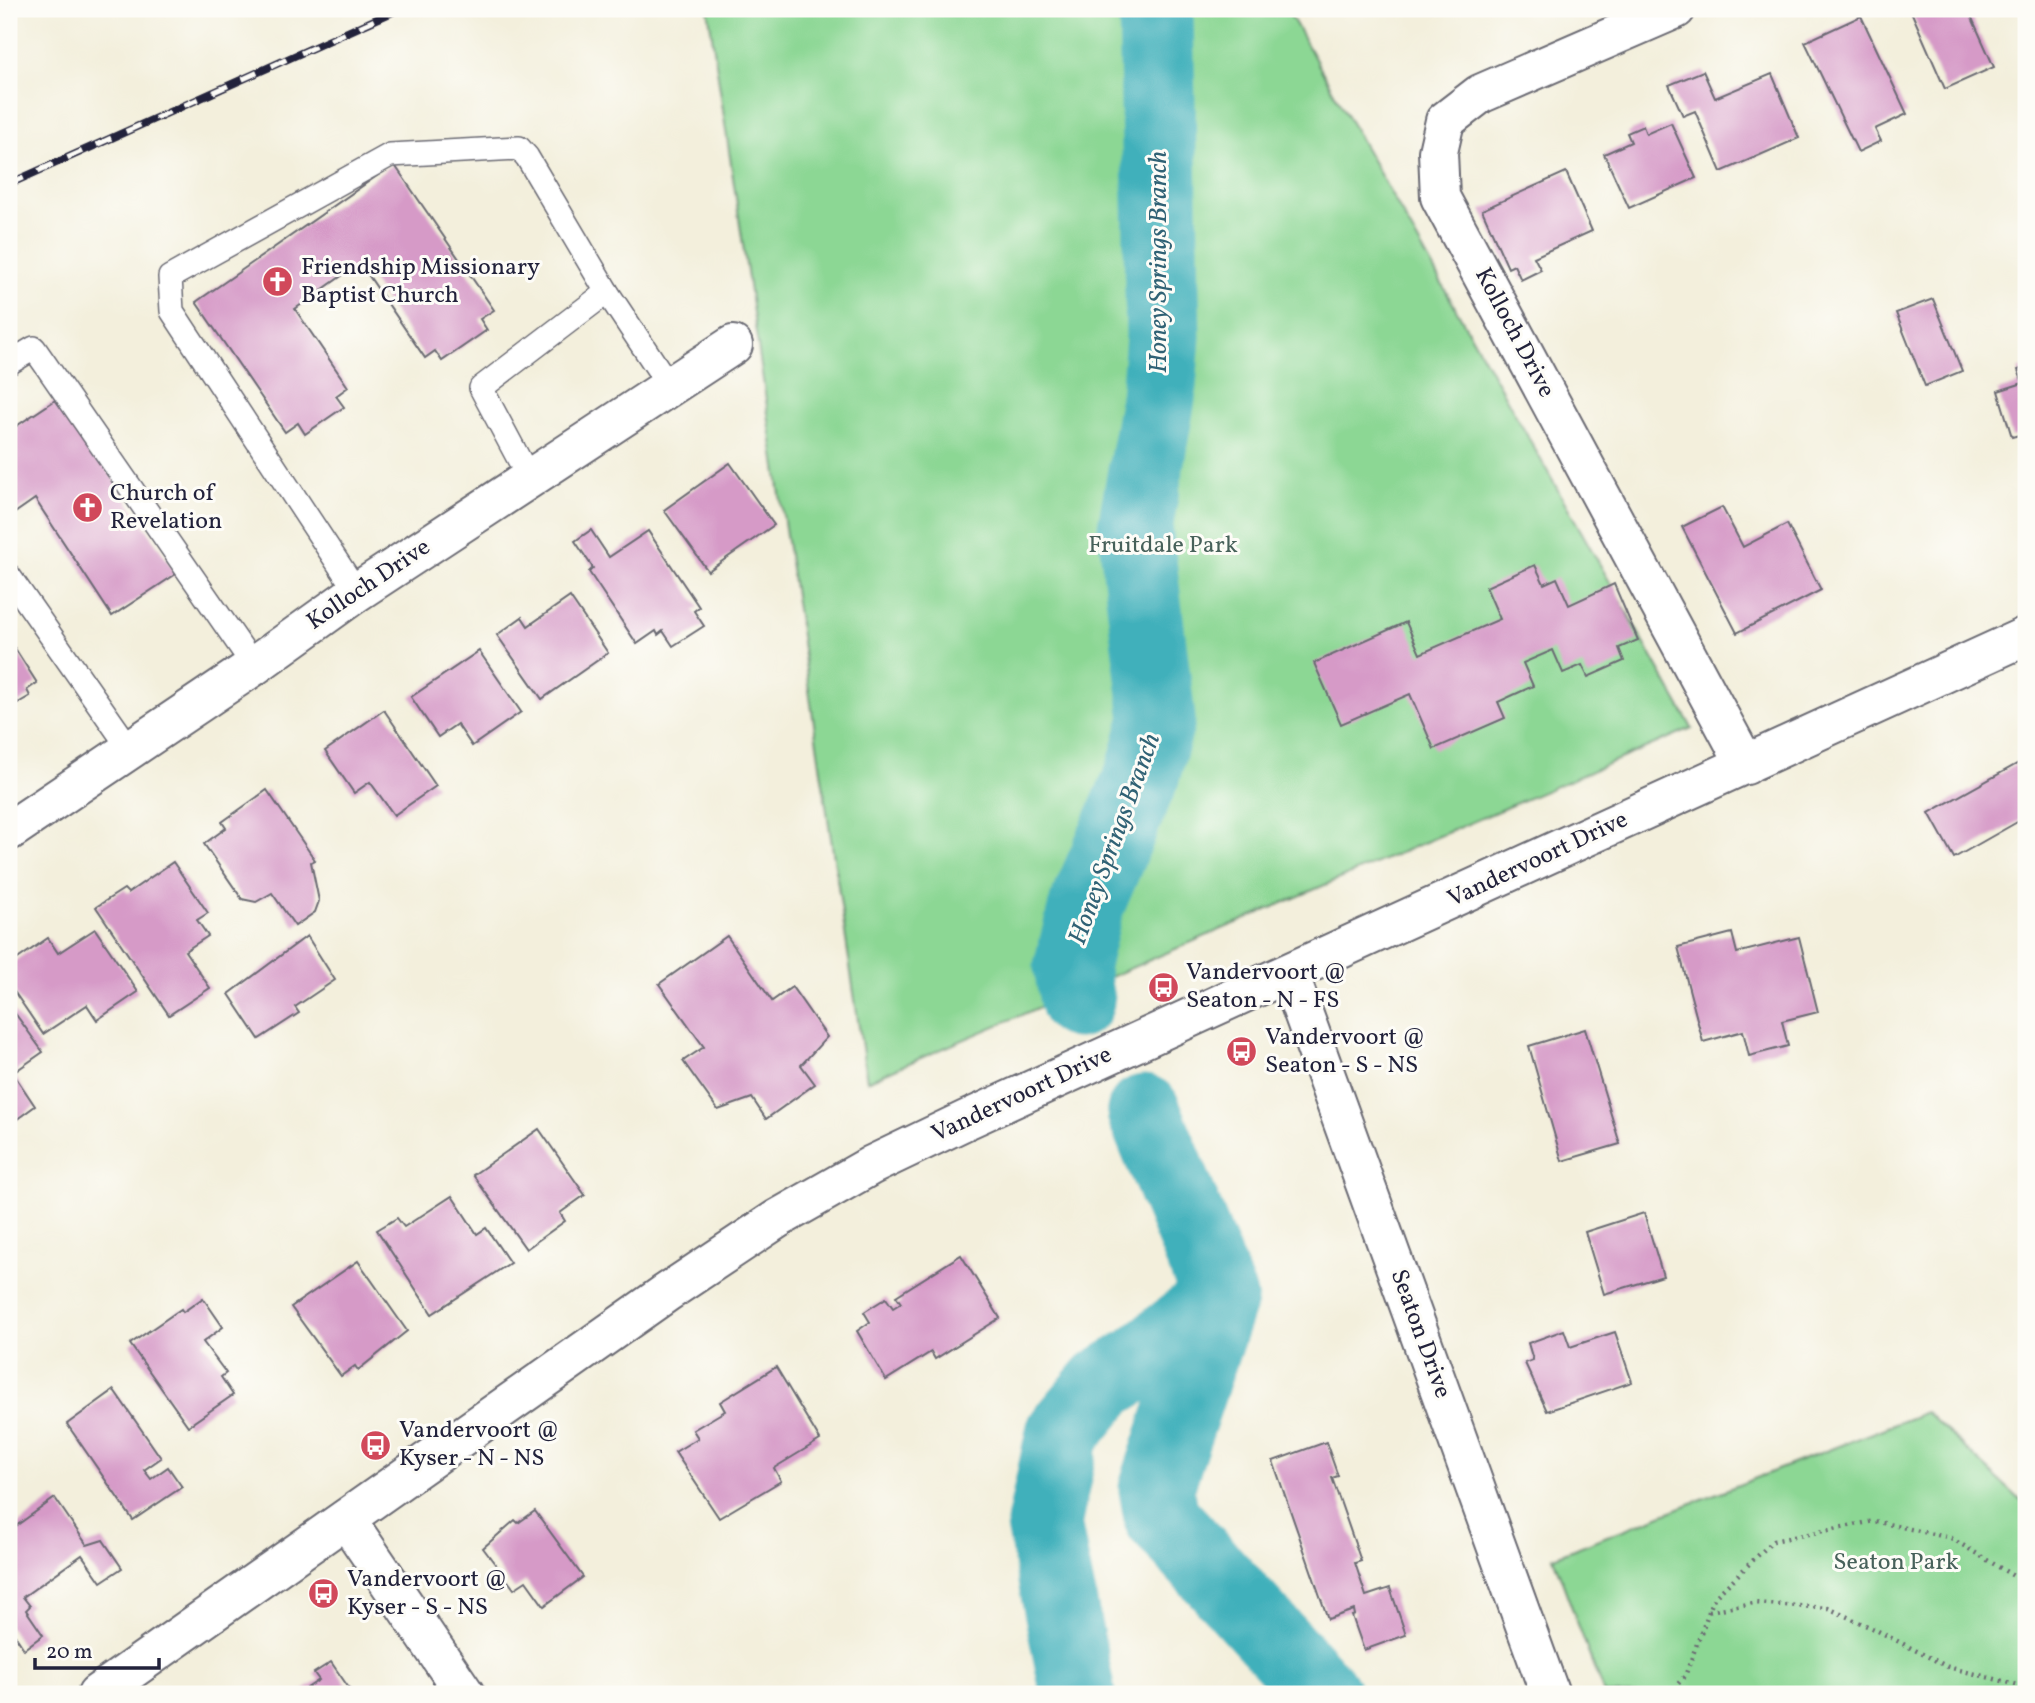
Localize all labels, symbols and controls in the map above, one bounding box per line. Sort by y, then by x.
water label: Honey Springs Branch [1141,151,1177,373]
place label: Friendship Missionary Baptist Church [301,251,540,313]
street label: Kolloch Drive [1465,262,1563,404]
church icon: Friendship Missionary Baptist Church [261,265,295,299]
place label: Church of Revelation [110,477,222,539]
church icon: Church of Revelation [70,491,104,525]
park label: Fruitdale Park [1088,529,1238,563]
street label: Kolloch Drive [300,531,438,639]
water label: Honey Springs Branch [1060,728,1170,950]
street label: Vandervoort Drive [1442,803,1634,917]
place label: Vandervoort @ Seaton - N - FS [1186,956,1347,1018]
bus stop icon: Vandervoort @ Seaton - N - FS [1146,970,1180,1004]
place label: Vandervoort @ Seaton - S - NS [1265,1021,1426,1083]
bus stop icon: Vandervoort @ Seaton - S - NS [1225,1035,1259,1069]
street label: Vandervoort Drive [926,1038,1118,1152]
street label: Seaton Drive [1381,1265,1459,1403]
place label: Vandervoort @ Kyser - N - NS [399,1414,560,1476]
bus stop icon: Vandervoort @ Kyser - N - NS [359,1428,393,1462]
park label: Seaton Park [1833,1546,1959,1580]
place label: Vandervoort @ Kyser - S - NS [347,1563,508,1625]
bus stop icon: Vandervoort @ Kyser - S - NS [307,1577,341,1611]
scale bar [35,1626,159,1670]
text: 20 m [46,1638,92,1667]

